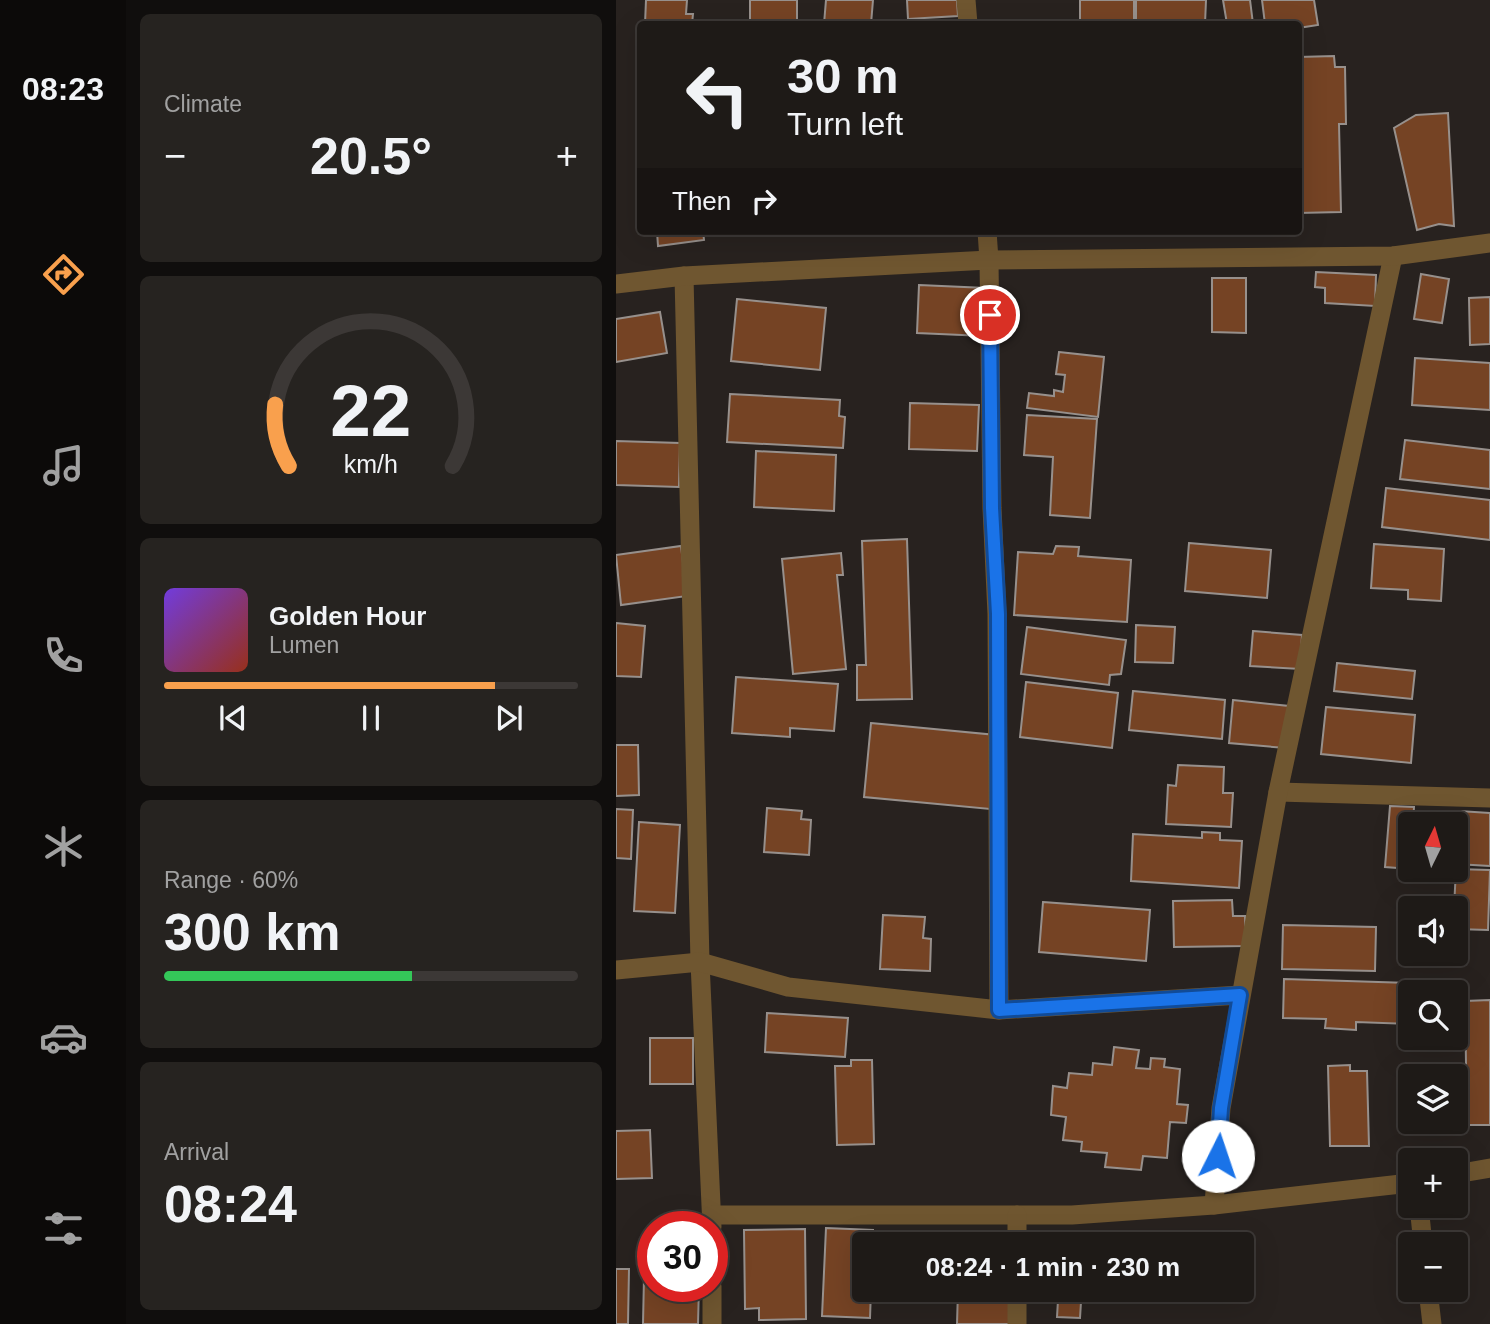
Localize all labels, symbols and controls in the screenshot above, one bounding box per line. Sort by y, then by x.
icon: left [672,49,763,140]
text: 30 m [787,49,899,103]
text: 08:23 [22,71,104,107]
text: Climate [164,91,242,117]
text: Turn left [787,106,903,142]
text: 20.5° [310,127,432,185]
text: − [164,135,186,177]
text: + [556,135,578,177]
icon: right [745,182,783,220]
text: Then [672,186,731,216]
icon: directions [39,250,88,299]
pin [960,285,1020,345]
icon: arrive [971,296,1009,334]
text: 22 [331,370,411,451]
icon: music [39,441,88,490]
text: km/h [344,450,398,478]
text: Golden Hour [269,601,426,631]
icon: phone [39,631,88,680]
text: Lumen [269,632,339,658]
icon: previous [214,699,252,737]
icon: pause [352,699,390,737]
icon: next [490,699,528,737]
north arrow [1398,812,1468,882]
map controls [1398,812,1468,1302]
icon: climate [39,822,88,871]
text: Range · 60% [164,867,298,893]
button: sound [1398,896,1468,966]
text: 300 km [164,903,340,961]
button: search [1398,980,1468,1050]
icon: car [39,1013,88,1062]
button: layers [1398,1064,1468,1134]
position arrow [1181,1119,1255,1193]
text: Arrival [164,1139,229,1165]
button: + [1398,1148,1468,1218]
text: 08:24 [164,1175,297,1233]
icon: filters [39,1204,88,1253]
speed limit sign: 30 [637,1211,728,1302]
button: − [1398,1232,1468,1302]
text: 08:24 · 1 min · 230 m [926,1252,1180,1282]

